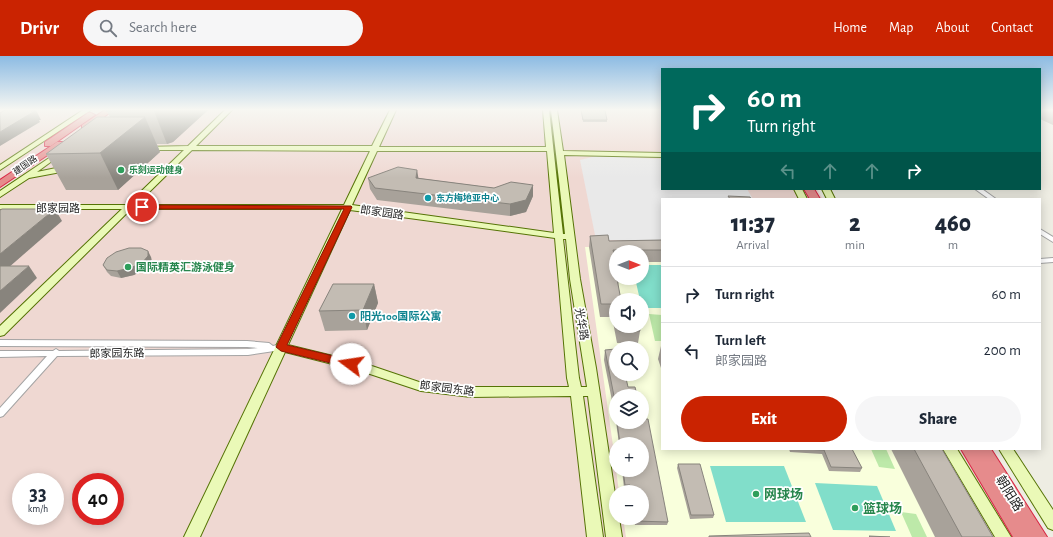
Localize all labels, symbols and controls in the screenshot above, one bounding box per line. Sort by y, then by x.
search box [83,10,363,46]
icon: search [97,17,119,39]
text: Drivr [20,19,59,38]
text: Search here [129,20,197,35]
text: Home [833,21,867,35]
text: Map [889,21,913,35]
text: About [935,21,969,35]
text: Contact [991,21,1033,35]
icon: right [681,84,733,136]
text: 60 m [747,85,802,113]
text: Turn right [747,118,816,136]
street label: 建国路 [11,153,39,177]
icon: left [777,160,799,182]
icon: ahead [819,160,841,182]
icon: ahead [861,160,883,182]
icon: right [903,160,925,182]
place label: 乐刻运动健身 [129,164,183,175]
marker: 乐刻运动健身 [116,165,126,175]
pin [125,190,159,224]
marker: 东方梅地亚中心 [423,193,433,203]
place label: 东方梅地亚中心 [436,193,499,203]
icon: arrive [131,196,153,218]
street label: 郎家园路 [36,202,80,214]
street label: 郎家园路 [359,203,405,221]
text: 11:37 [731,212,775,236]
text: 2 [849,212,861,236]
text: 460 [935,212,971,236]
text: Arrival [736,239,770,252]
text: min [845,239,865,252]
text: m [948,239,958,252]
north arrow [609,245,649,285]
map controls [609,245,649,525]
place label: 国际精英汇游泳健身 [136,261,235,273]
marker: 国际精英汇游泳健身 [123,262,133,272]
icon: right [681,284,703,306]
text: Turn right [715,287,774,302]
text: 60 m [992,287,1021,302]
button: sound [609,293,649,333]
street label: 光华路 [573,307,591,341]
place label: 阳光100国际公寓 [360,310,441,322]
marker: 阳光100国际公寓 [347,311,357,321]
text: Turn left [715,333,766,348]
icon: left [681,340,703,362]
button: search [609,341,649,381]
position arrow [330,343,372,385]
text: 200 m [984,343,1021,358]
street label: 郎家园东路 [89,347,145,359]
text: 郎家园路 [715,355,767,368]
street label: 郎家园东路 [419,379,475,397]
button: layers [609,389,649,429]
button: Exit [681,396,847,442]
button: Share [855,396,1021,442]
button: + [609,437,649,477]
speed limit sign: 40 [72,473,124,525]
street label: 朝阳路 [993,473,1025,514]
text: 33 [29,484,47,504]
button: − [609,485,649,525]
place label: 网球场 [764,488,803,502]
marker: 网球场 [751,489,761,499]
place label: 篮球场 [863,501,902,516]
marker: 篮球场 [850,503,860,513]
text: km/h [28,504,48,514]

